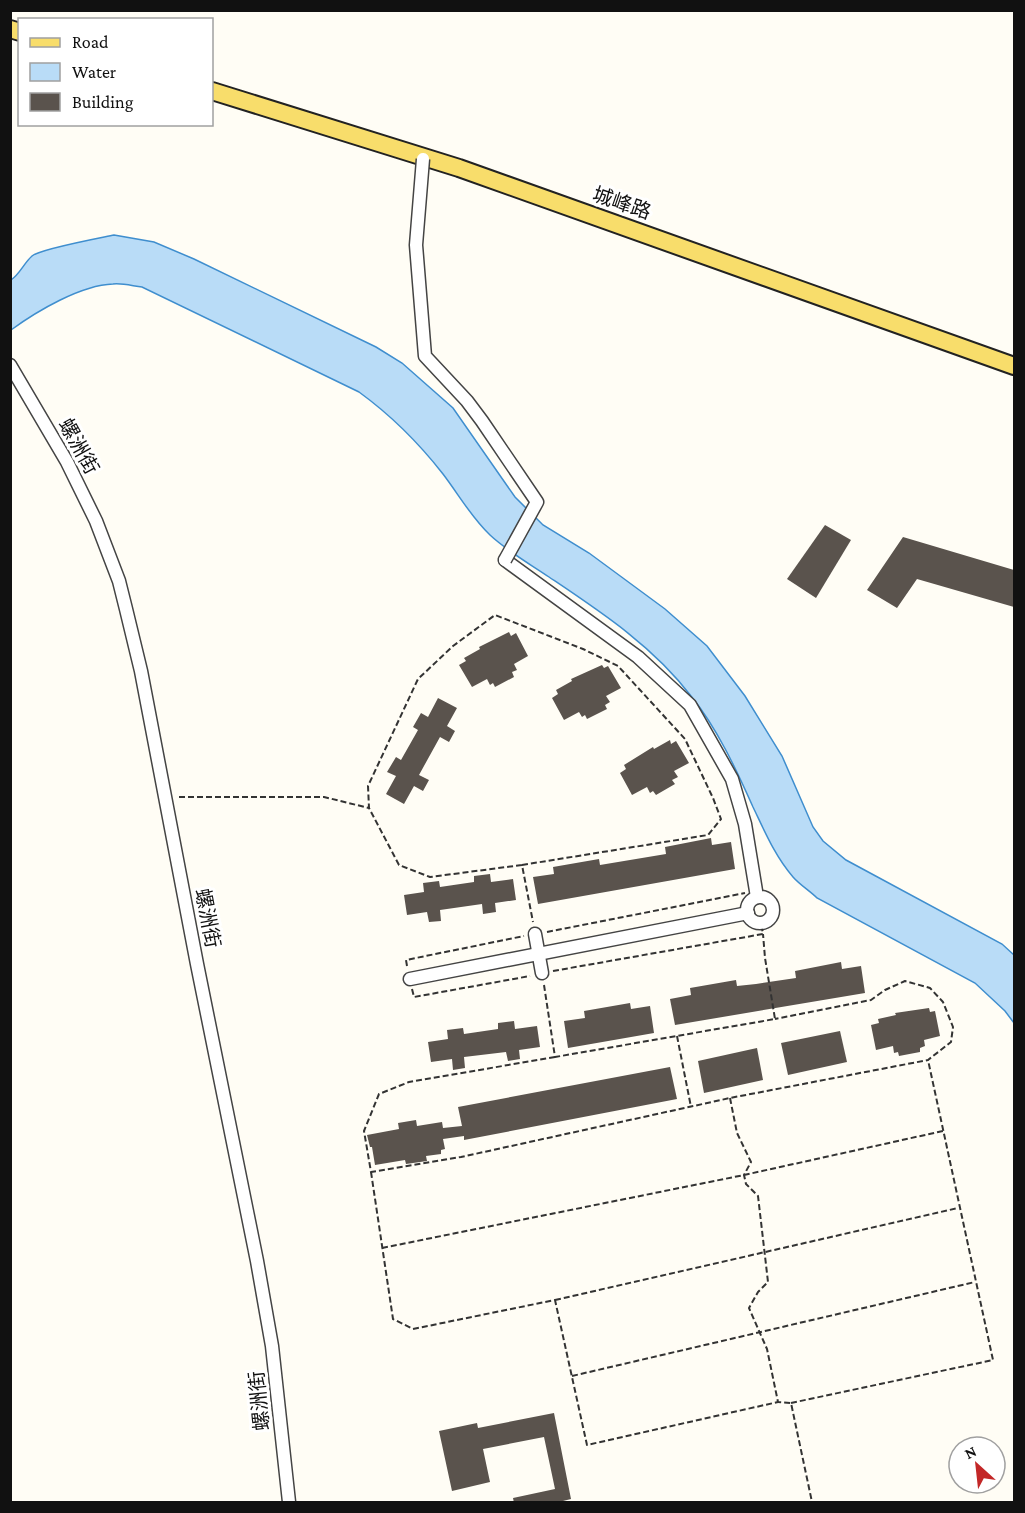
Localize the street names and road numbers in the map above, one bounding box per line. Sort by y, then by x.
street label: 城峰路 [590,183,654,223]
street label: 螺洲街 [55,414,103,478]
street label: 螺洲街 [191,886,225,950]
street label: 螺洲街 [245,1370,273,1432]

